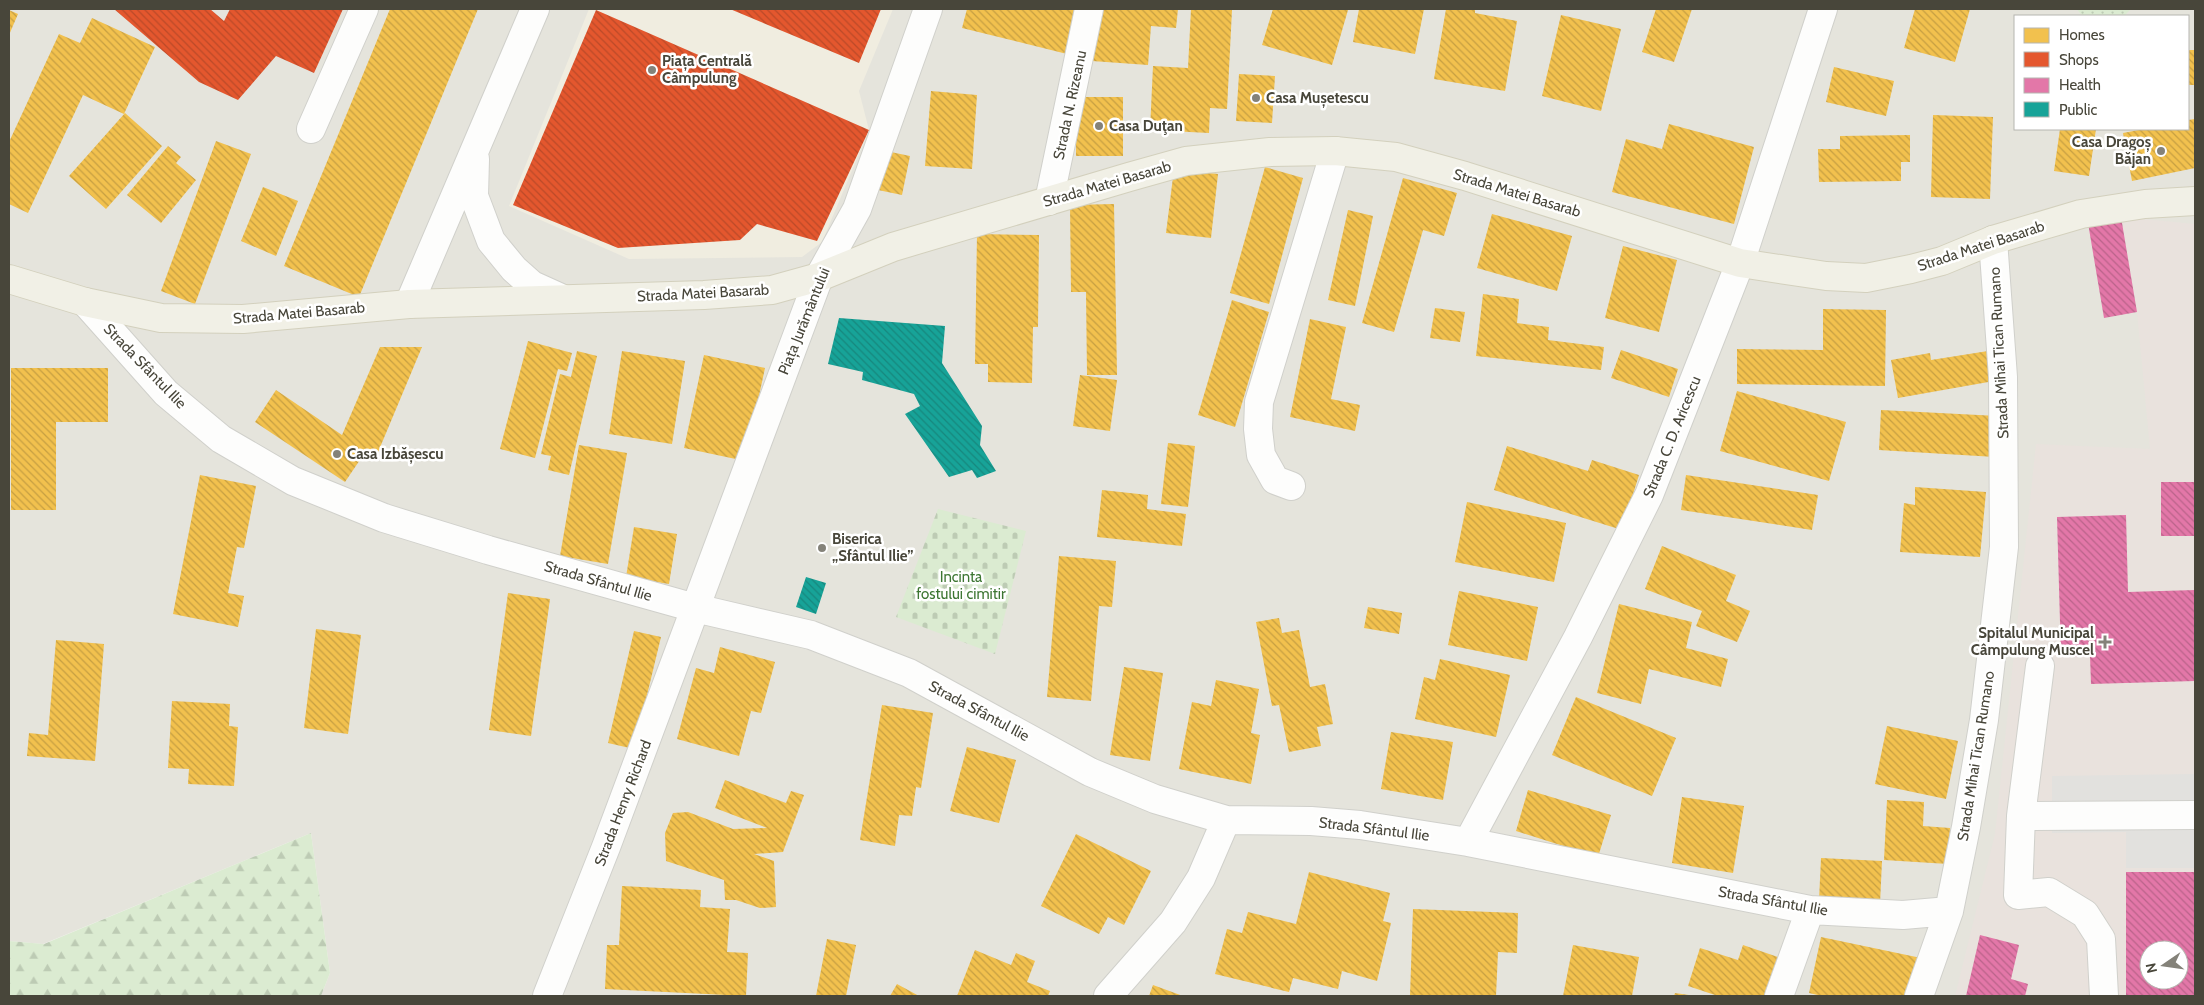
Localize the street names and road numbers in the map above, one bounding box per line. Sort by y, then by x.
street label: Strada N. Rizeanu [1050,49,1090,161]
street label: Strada Matei Basarab [1041,157,1173,211]
street label: Strada Matei Basarab [1451,165,1583,221]
street label: Strada Matei Basarab [1915,217,2047,275]
street label: Piața Jurământului [774,265,835,378]
street label: Strada Mihai Tican Rumano [1986,267,2012,439]
street label: Strada Matei Basarab [636,281,770,305]
street label: Strada Matei Basarab [232,298,366,328]
street label: Strada Sfântul Ilie [100,320,190,412]
street label: Strada C. D. Aricescu [1639,374,1705,500]
street label: Strada Sfântul Ilie [542,557,654,605]
street label: Strada Mihai Tican Rumano [1954,670,1998,842]
street label: Strada Sfântul Ilie [926,677,1033,745]
street label: Strada Henry Richard [591,737,655,869]
street label: Strada Sfântul Ilie [1318,813,1431,845]
street label: Strada Sfântul Ilie [1717,882,1830,920]

